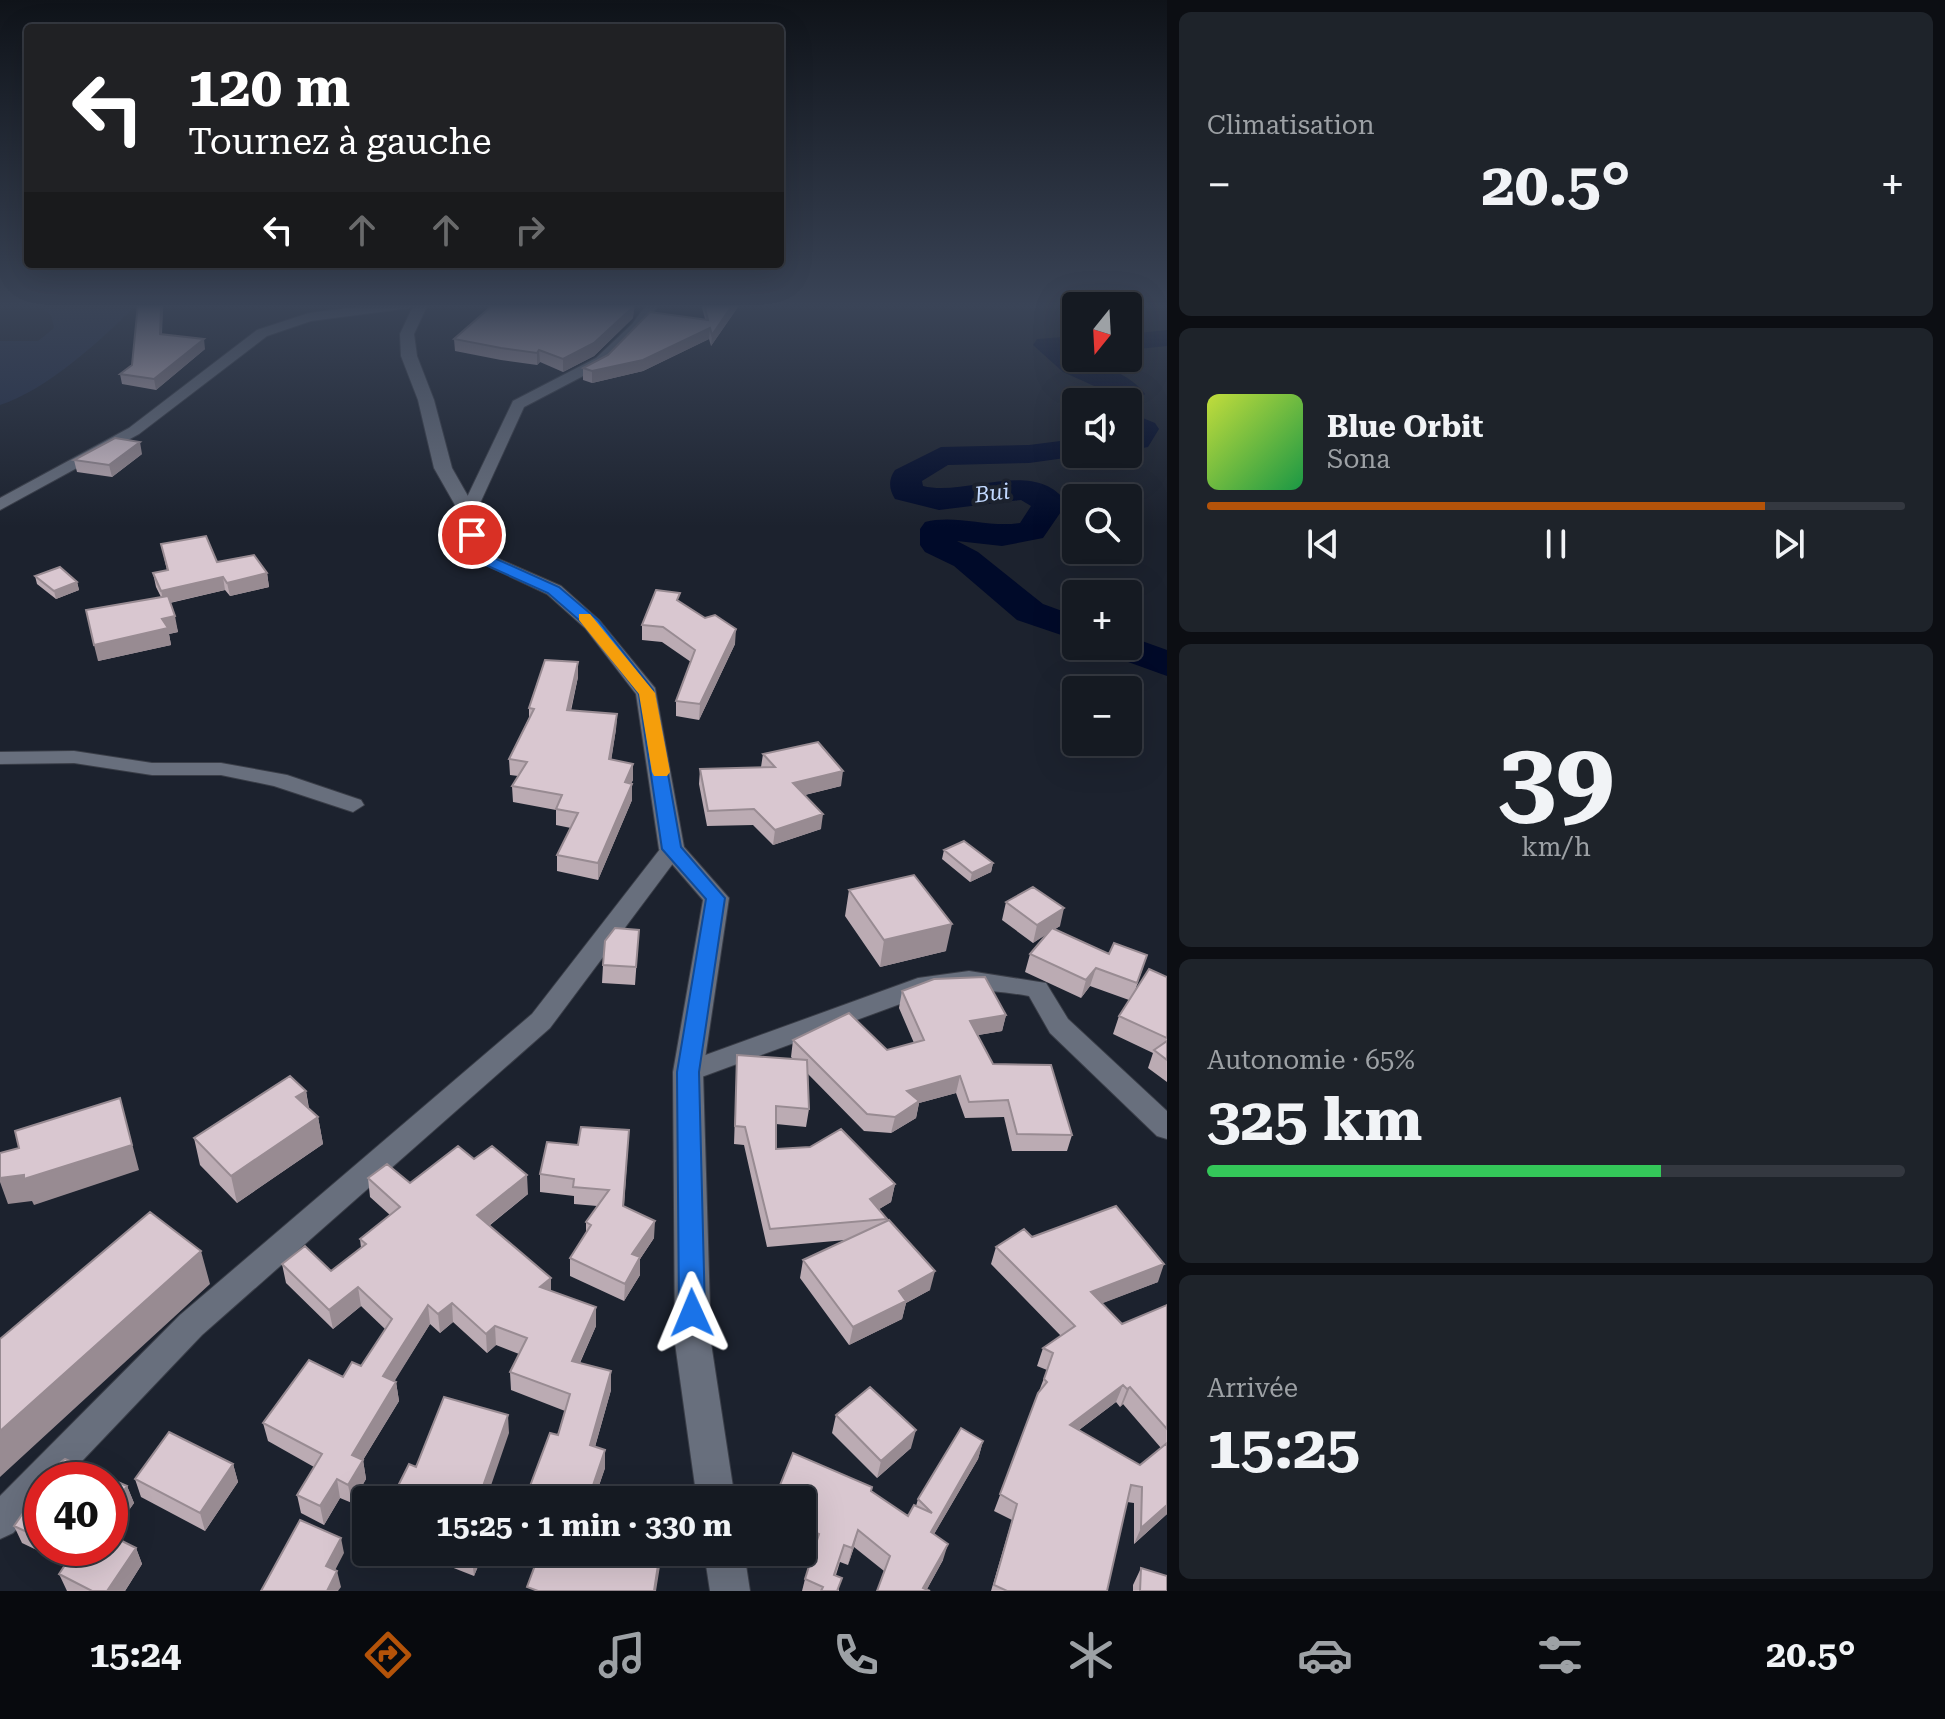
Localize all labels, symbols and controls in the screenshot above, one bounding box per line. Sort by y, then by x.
text: 120 m [188,54,350,120]
icon: left [56,56,160,160]
text: Climatisation [1207,110,1374,140]
text: Tournez à gauche [188,121,491,163]
text: 20.5° [1481,149,1631,220]
text: − [1207,159,1232,211]
text: + [1880,159,1905,211]
icon: left [256,208,300,252]
icon: ahead [340,208,384,252]
icon: ahead [424,208,468,252]
icon: right [508,208,552,252]
north arrow [1062,292,1142,372]
map controls [1062,292,1142,756]
button: sound [1062,388,1142,468]
text: Blue Orbit [1327,409,1483,444]
text: Sona [1327,444,1390,474]
water label: Bui [972,478,1011,508]
button: search [1062,484,1142,564]
pin [438,501,506,569]
icon: arrive [450,513,494,557]
icon: previous [1301,522,1345,566]
icon: pause [1534,522,1578,566]
icon: next [1767,522,1811,566]
button: + [1062,580,1142,660]
button: − [1062,676,1142,756]
text: 39 [1498,719,1614,840]
text: km/h [1521,832,1591,862]
text: Autonomie · 65% [1207,1045,1415,1075]
text: 325 km [1207,1084,1422,1155]
position arrow [650,1271,734,1355]
text: Arrivée [1207,1373,1298,1403]
text: 15:25 [1207,1412,1360,1483]
speed limit sign: 40 [24,1462,128,1566]
text: 15:25 · 1 min · 330 m [436,1508,732,1543]
icon: directions [360,1627,416,1683]
icon: music [594,1627,650,1683]
icon: phone [828,1627,884,1683]
icon: climate [1063,1627,1119,1683]
icon: car [1297,1627,1353,1683]
icon: filters [1532,1627,1588,1683]
text: 15:24 [89,1634,181,1676]
text: 20.5° [1766,1634,1856,1676]

